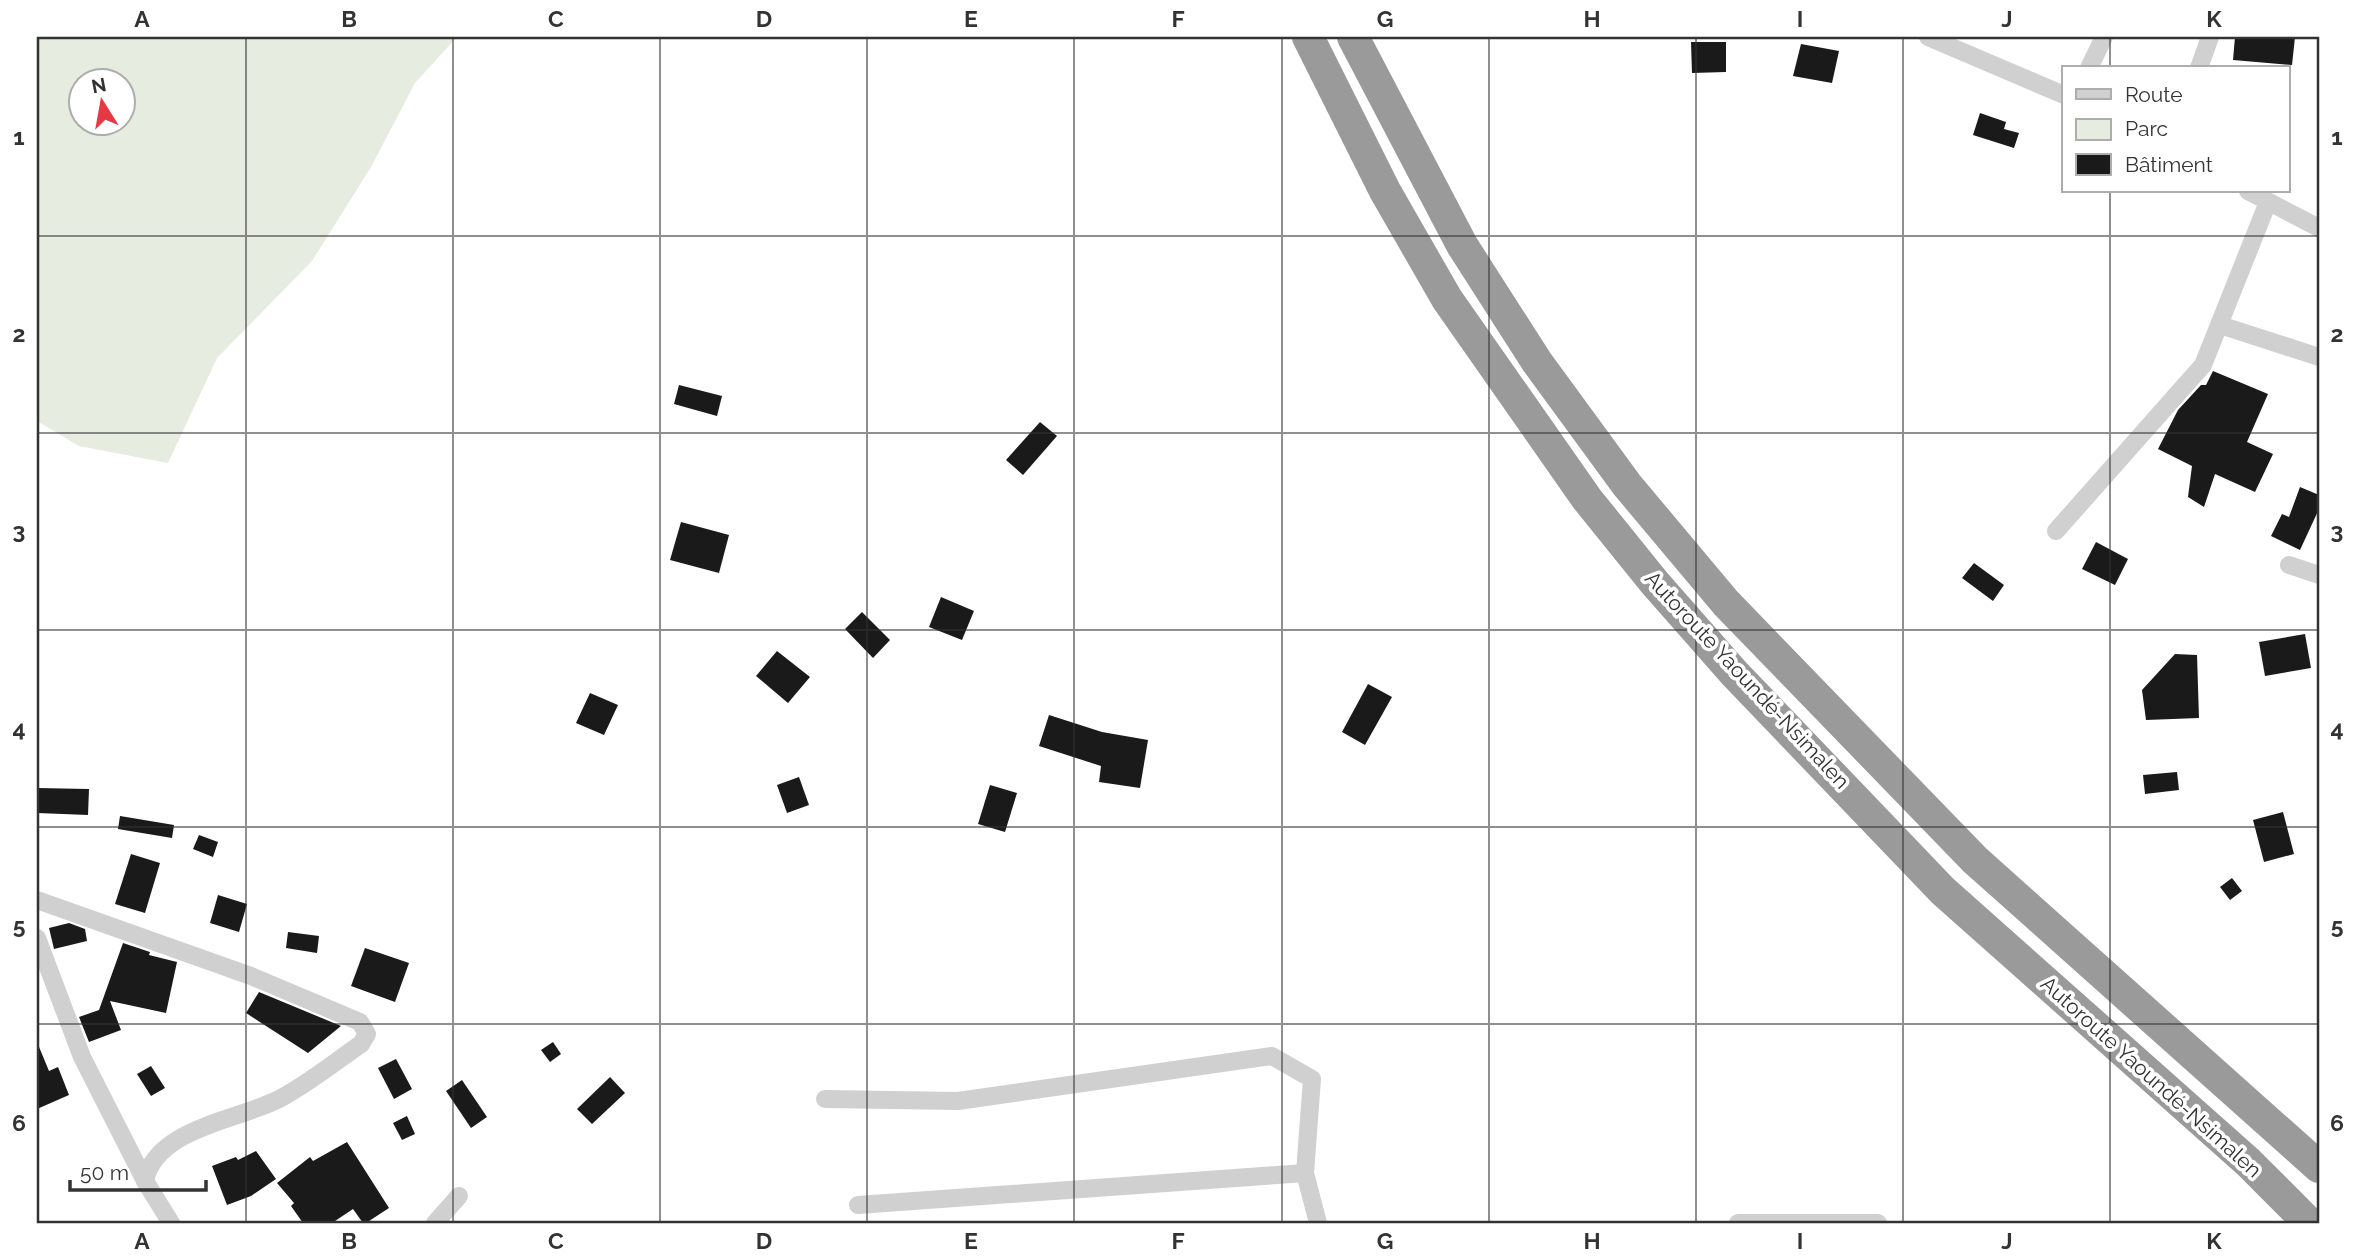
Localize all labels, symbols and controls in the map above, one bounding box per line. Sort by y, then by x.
text: A [134,5,150,32]
text: B [341,5,357,32]
text: C [548,5,564,32]
text: D [756,5,772,32]
text: E [964,5,978,32]
text: F [1171,5,1185,32]
text: G [1377,5,1393,32]
text: H [1583,5,1601,32]
text: I [1797,5,1803,32]
text: J [2001,5,2013,32]
text: K [2206,5,2222,32]
north arrow [66,66,136,136]
legend [2062,66,2290,192]
text: N [90,73,108,97]
text: Route [2125,82,2183,107]
text: Parc [2125,116,2168,141]
text: 1 [13,123,25,150]
text: 1 [2331,123,2343,150]
text: Bâtiment [2125,152,2213,177]
text: 2 [13,320,25,347]
text: 2 [2331,320,2343,347]
text: 3 [13,517,25,544]
text: 3 [2331,517,2343,544]
street label: Autoroute Yaoundé-Nsimalen [1640,566,1855,794]
text: 4 [12,715,26,742]
text: 4 [2330,715,2344,742]
text: 5 [13,912,26,939]
text: 5 [2331,912,2344,939]
street label: Autoroute Yaoundé-Nsimalen [2036,971,2267,1182]
text: 6 [12,1109,26,1136]
text: 6 [2330,1109,2344,1136]
scale bar [70,1148,206,1192]
text: 50 m [80,1160,129,1185]
text: A [134,1227,150,1254]
text: B [341,1227,357,1254]
text: C [548,1227,564,1254]
text: D [756,1227,772,1254]
text: E [964,1227,978,1254]
text: F [1171,1227,1185,1254]
text: G [1377,1227,1393,1254]
text: H [1583,1227,1601,1254]
text: I [1797,1227,1803,1254]
text: J [2001,1227,2013,1254]
text: K [2206,1227,2222,1254]

